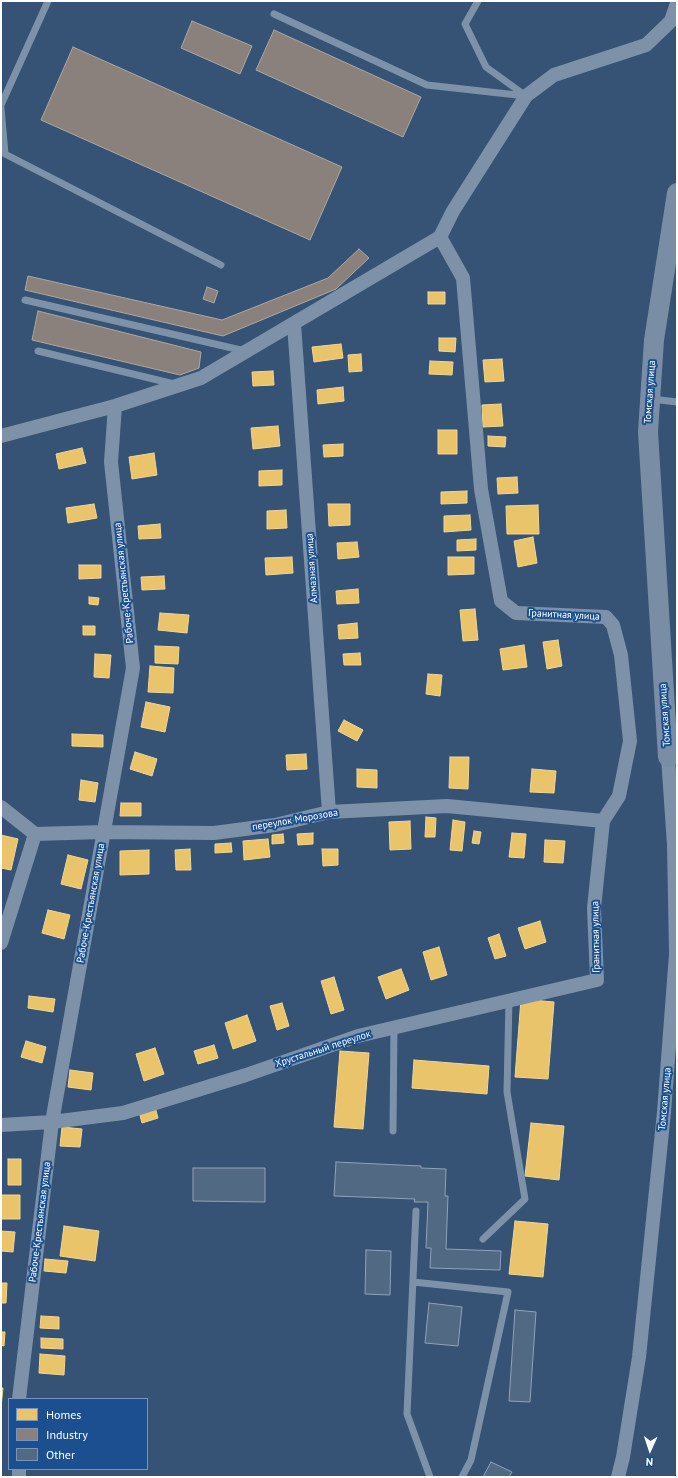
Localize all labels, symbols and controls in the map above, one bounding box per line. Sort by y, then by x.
street label: Томская улица [642,360,658,424]
street label: Рабоче-Крестьянская улица [112,522,136,644]
street label: Алмазная улица [304,533,320,603]
street label: Гранитная улица [528,607,600,623]
street label: Томская улица [657,683,673,747]
street label: переулок Морозова [251,807,339,833]
street label: Рабоче-Крестьянская улица [75,842,107,964]
street label: Гранитная улица [589,901,603,973]
street label: Хрустальный переулок [274,1028,372,1070]
street label: Томская улица [656,1067,674,1131]
street label: Рабоче-Крестьянская улица [27,1161,53,1283]
legend [8,1398,148,1470]
text: Homes [46,1407,81,1422]
text: Industry [46,1427,88,1442]
north arrow [630,1430,670,1470]
text: Other [46,1447,75,1462]
text: N [645,1455,653,1469]

